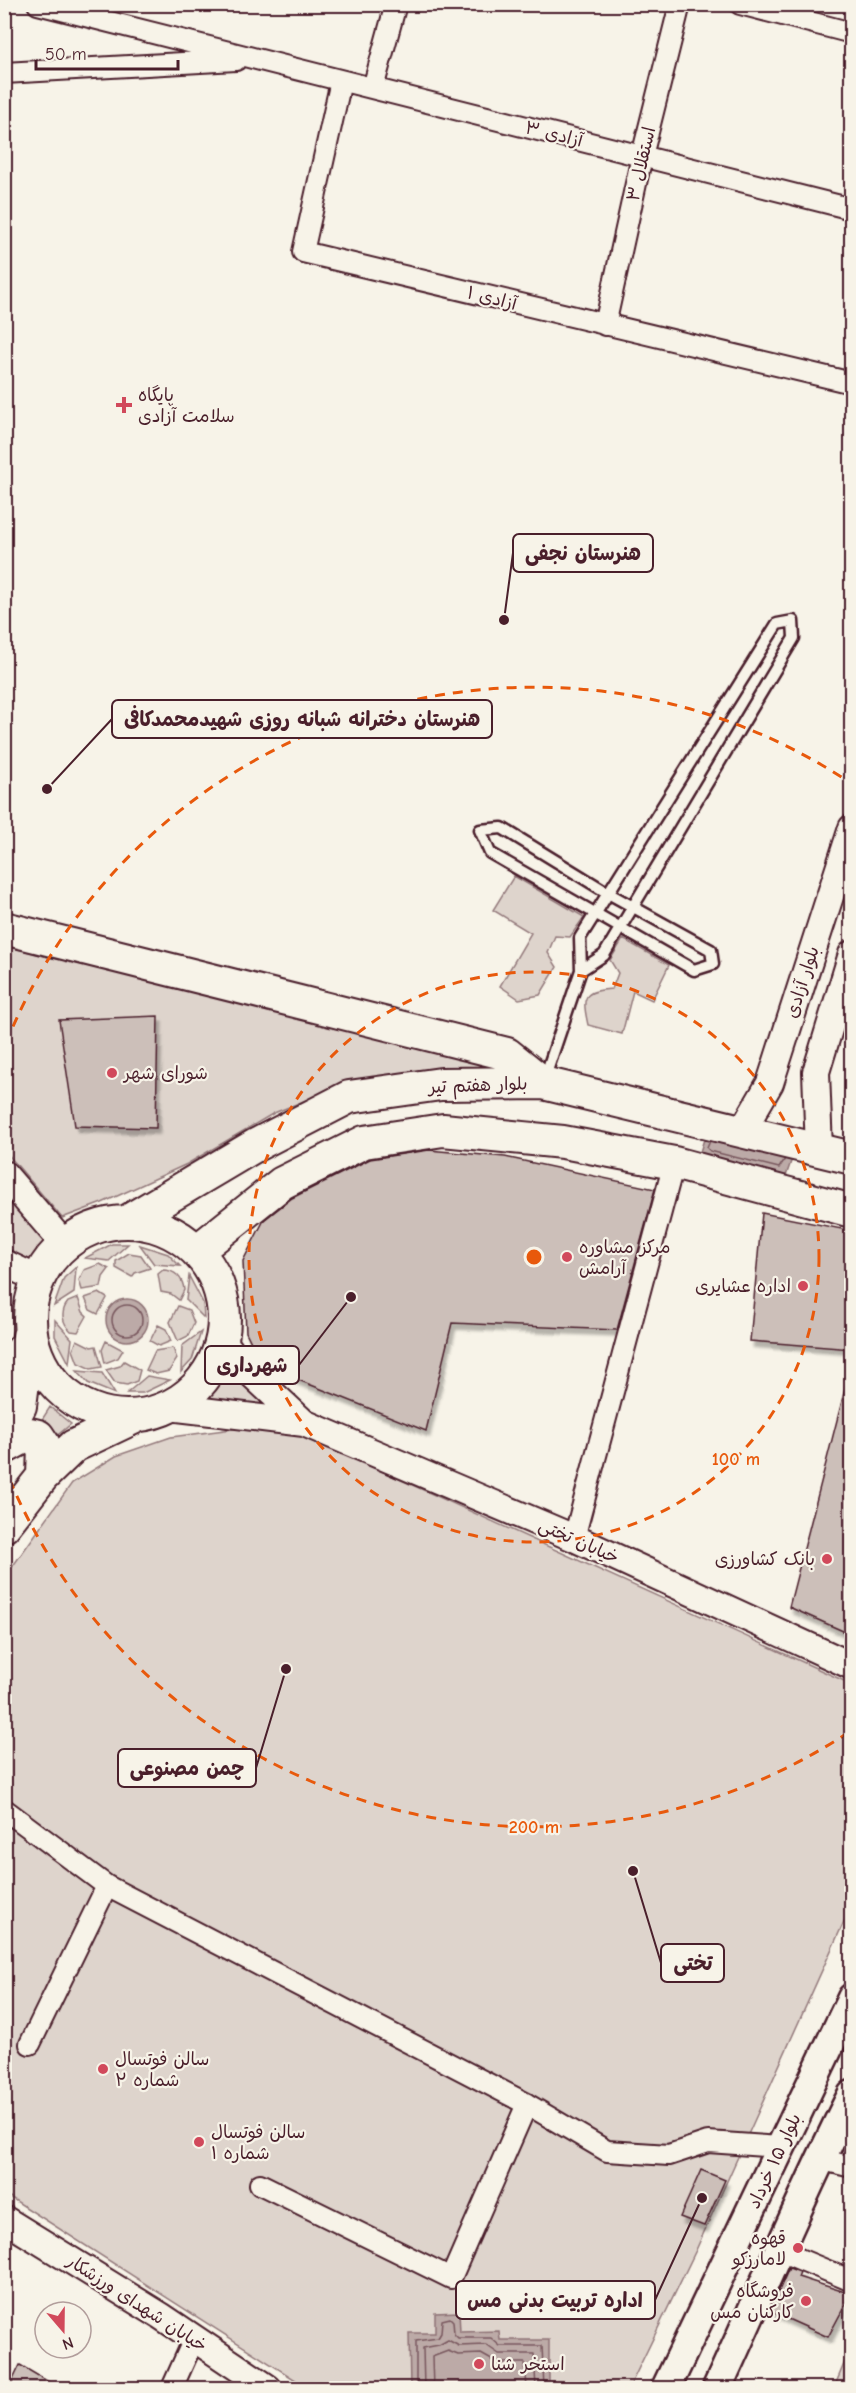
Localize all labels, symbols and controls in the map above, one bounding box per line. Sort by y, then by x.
scale bar [36,33,178,71]
text: 50 m [45,44,87,65]
street label: آزادی ۳ [523,117,586,152]
street label: استقلال ۳ [623,125,660,203]
street label: آزادی ۱ [465,282,521,315]
place label: پایگاه سلامت آزادی [138,385,235,427]
marker: پایگاه سلامت آزادی [115,396,133,414]
callout: هنرستان نجفی [513,534,653,572]
text: هنرستان نجفی [525,542,641,566]
callout: هنرستان دخترانه شبانه روزی شهیدمحمدکافی [112,700,492,738]
text: هنرستان دخترانه شبانه روزی شهیدمحمدکافی [124,705,480,732]
street label: بلوار آزادی [781,943,824,1021]
place label: شورای شهر [122,1063,208,1084]
marker: شورای شهر [105,1066,119,1080]
street label: بلوار هفتم تیر [426,1073,528,1101]
place label: مرکز مشاوره آرامش [579,1237,671,1279]
centre of rings [524,1247,544,1267]
marker: مرکز مشاوره آرامش [560,1250,574,1264]
place label: اداره عشایری [695,1276,791,1297]
marker: اداره عشایری [796,1279,810,1293]
callout: شهرداری [205,1346,299,1384]
text: شهرداری [217,1354,287,1377]
text: 100 m [712,1449,760,1470]
street label: خیابان تختی [535,1514,622,1568]
place label: بانک کشاورزی [715,1549,815,1570]
marker: بانک کشاورزی [820,1552,834,1566]
callout: چمن مصنوعی [118,1749,256,1787]
text: چمن مصنوعی [130,1757,244,1782]
text: 200 m [509,1817,559,1838]
callout: تختی [661,1944,724,1982]
text: تختی [673,1952,714,1976]
place label: سالن فوتسال شماره ۲ [115,2049,209,2091]
marker: سالن فوتسال شماره ۲ [96,2062,110,2076]
street label: بلوار ۱۵ خرداد [743,2110,806,2212]
place label: سالن فوتسال شماره ۱ [211,2122,305,2164]
marker: سالن فوتسال شماره ۱ [192,2135,206,2149]
place label: قهوه لامارزکو [731,2228,786,2270]
marker: قهوه لامارزکو [791,2241,805,2255]
street label: خیابان شهدای ورزشکار [62,2250,211,2357]
callout: اداره تربیت بدنی مس [456,2281,655,2319]
place label: فروشگاه کارکنان مس [710,2281,794,2323]
text: اداره تربیت بدنی مس [467,2289,643,2313]
marker: فروشگاه کارکنان مس [799,2294,813,2308]
north arrow [33,2300,93,2360]
text: N [60,2333,76,2353]
place label: استخر شنا [491,2354,565,2375]
marker: استخر شنا [472,2357,486,2371]

